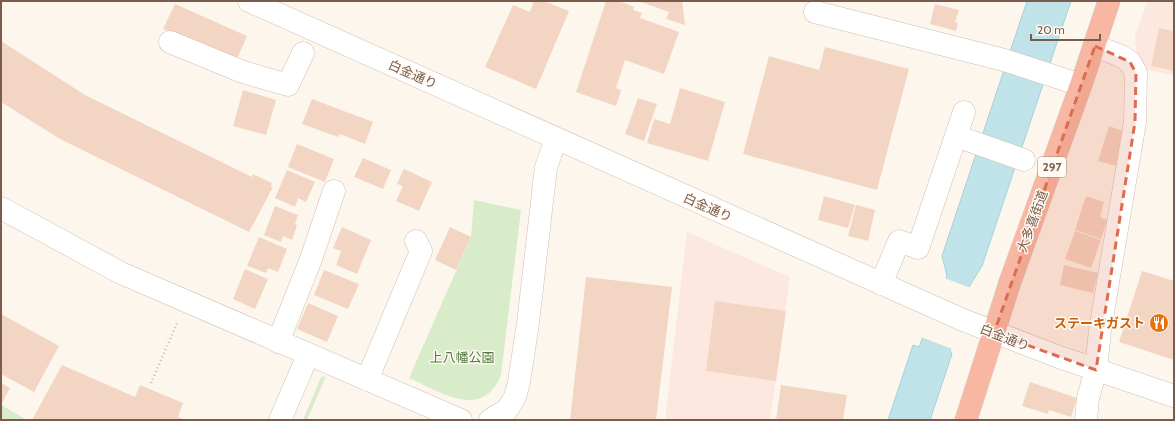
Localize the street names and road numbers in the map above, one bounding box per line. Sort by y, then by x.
street label: 白金通り [386,56,440,92]
road number: 297 [1038,157,1066,177]
street label: 大多喜街道 [1013,188,1051,254]
street label: 白金通り [681,189,735,225]
street label: 白金通り [978,320,1032,354]

